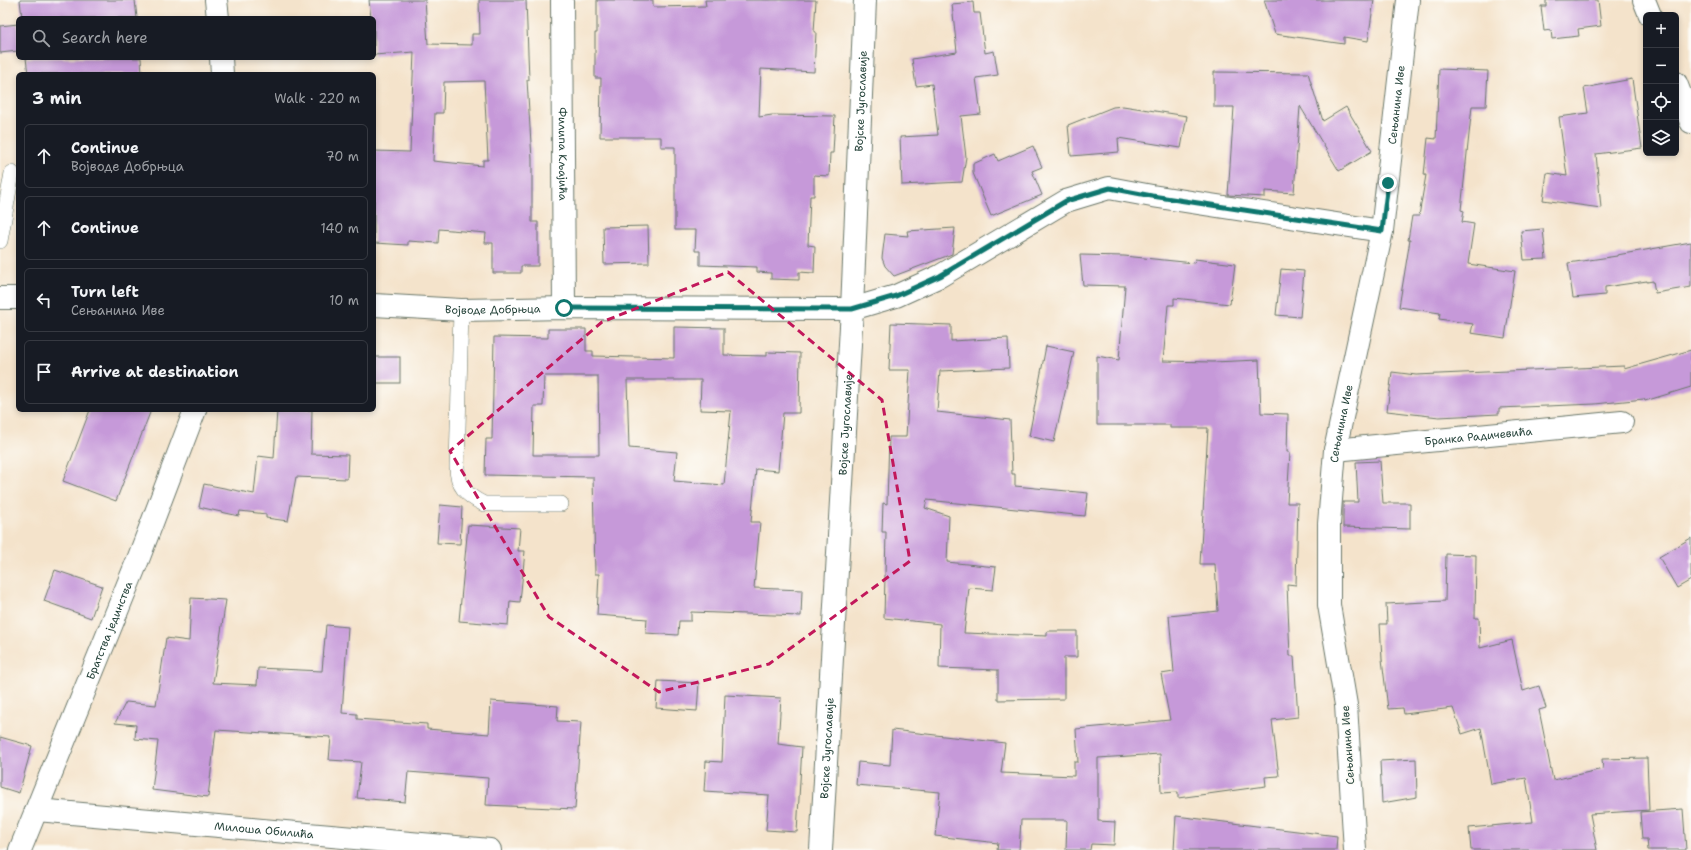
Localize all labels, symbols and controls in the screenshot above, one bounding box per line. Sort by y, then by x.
map controls [1643,12,1679,156]
button: + [1643,12,1679,48]
search box [16,16,376,60]
icon: search [30,27,52,49]
text: Search here [62,28,148,48]
button: − [1643,48,1679,84]
street label: Војске Југославије [851,50,870,152]
street label: Сењанина Иве [1384,64,1408,145]
button: locate [1643,84,1679,120]
text: 3 min [32,87,82,109]
text: Walk · 220 m [274,90,360,107]
street label: Филипа Кљајића [555,107,571,201]
button: layers [1643,120,1679,156]
text: Continue [71,138,139,158]
icon: ahead [33,145,55,167]
text: 70 m [325,148,359,165]
text: Војводе Добрњца [71,158,184,175]
route end [1379,174,1397,192]
icon: ahead [33,217,55,239]
text: Continue [71,218,139,238]
text: 140 m [320,220,359,237]
text: Turn left [71,282,139,302]
icon: left [33,289,55,311]
text: 10 m [329,292,359,309]
route start [555,299,573,317]
street label: Војводе Добрњца [445,301,541,317]
text: Сењанина Иве [71,302,165,319]
icon: arrive [33,361,55,383]
text: Arrive at destination [71,362,239,382]
street label: Војске Југославије [835,374,856,476]
street label: Сењанина Иве [1326,383,1356,463]
street label: Бранка Радичевића [1424,423,1533,449]
street label: Братства јединства [82,579,136,682]
street label: Војске Југославије [816,697,837,799]
street label: Сењанина Иве [1338,705,1358,785]
street label: Милоша Обилића [214,818,315,842]

